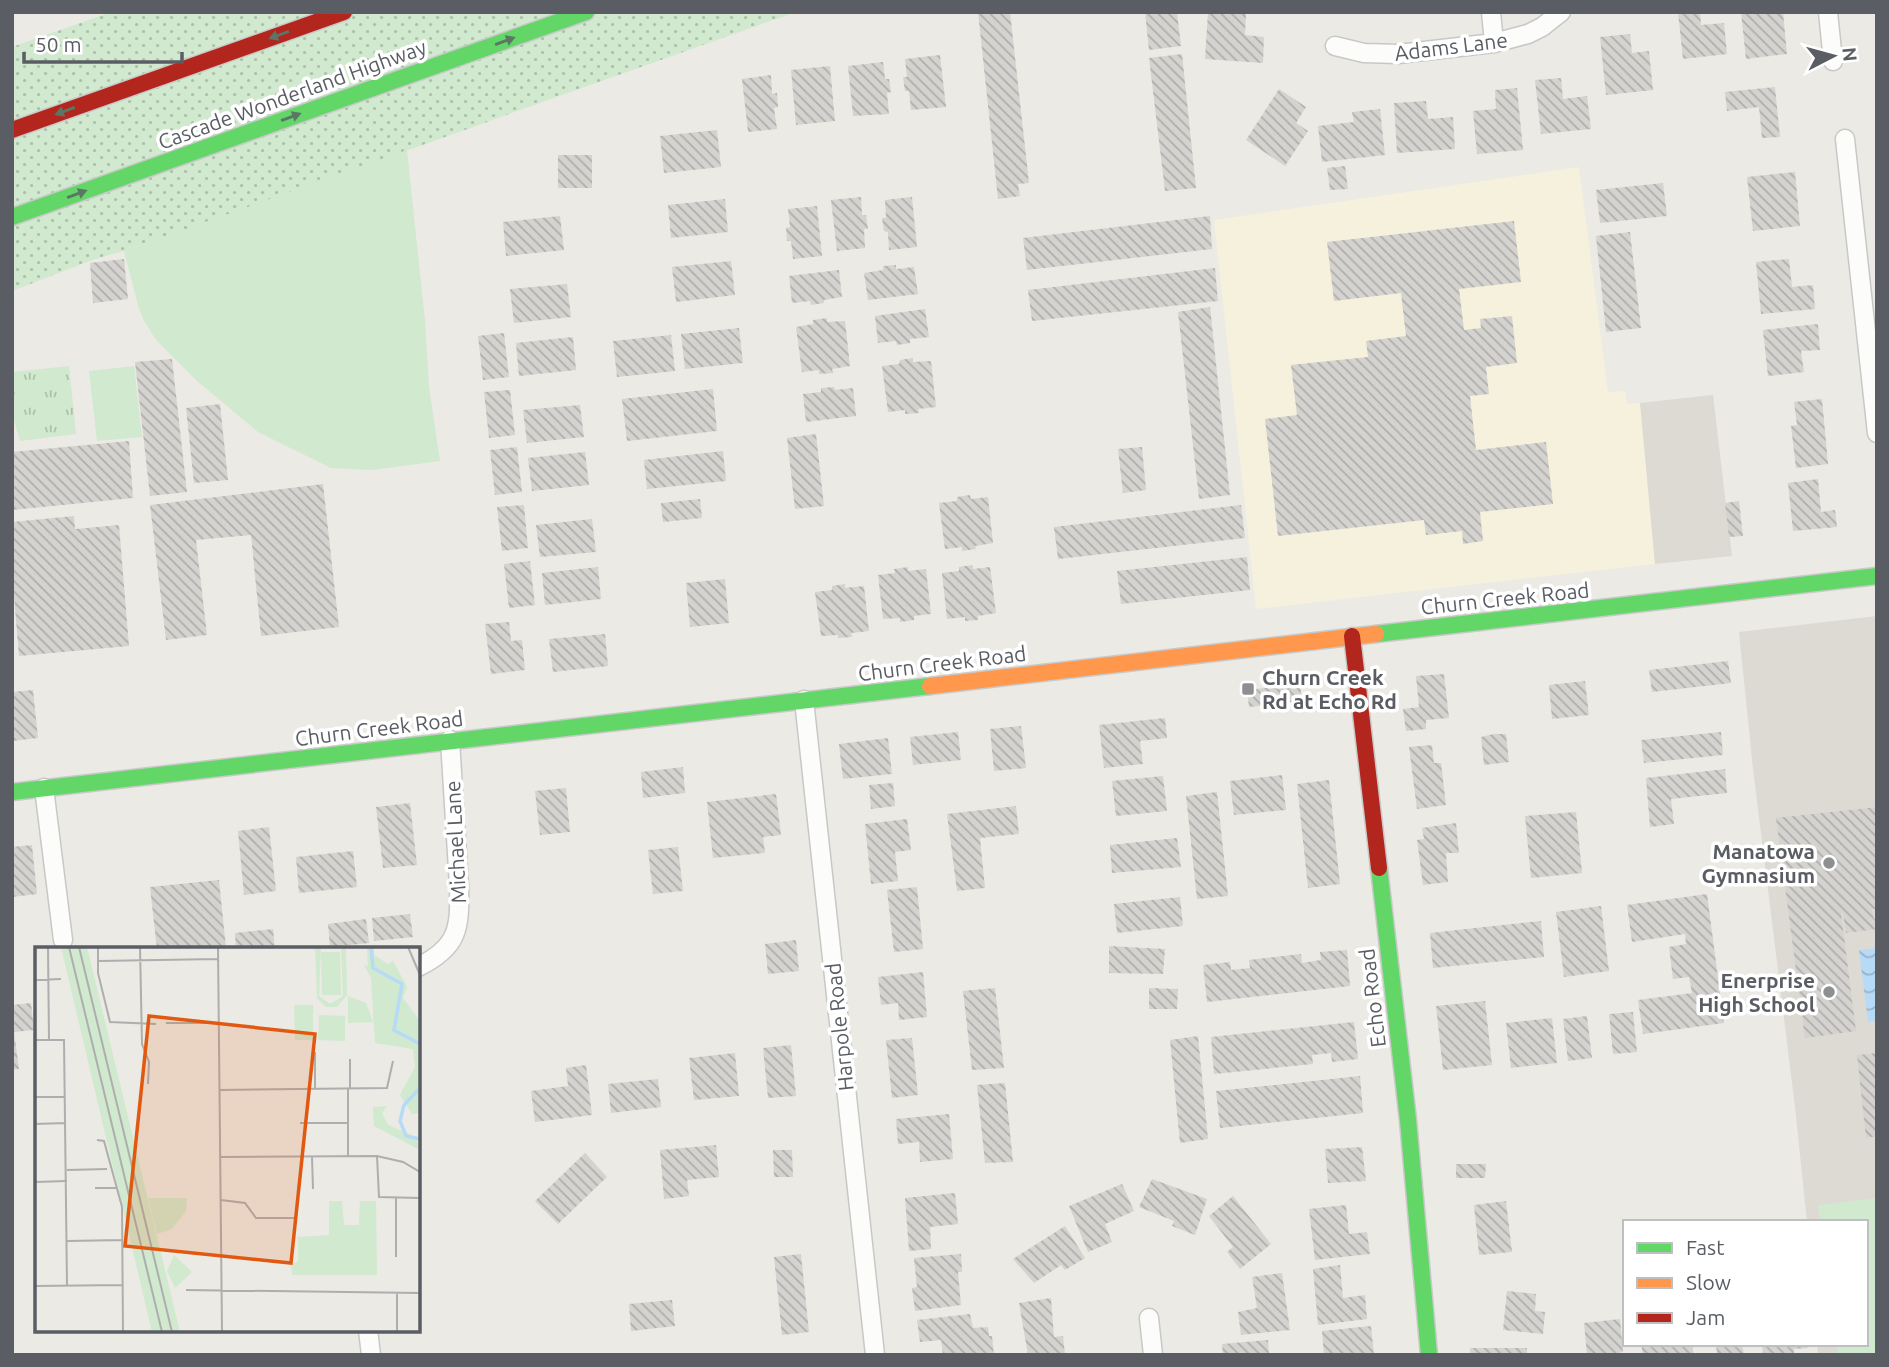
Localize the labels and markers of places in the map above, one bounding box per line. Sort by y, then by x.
place label: Churn Creek Rd at Echo Rd [1262,665,1397,713]
marker: Churn Creek Rd at Echo Rd [1240,681,1256,697]
place label: Manatowa Gymnasium [1702,839,1815,887]
marker: Manatowa Gymnasium [1821,855,1837,871]
place label: Enerprise High School [1698,968,1815,1016]
marker: Enerprise High School [1821,984,1837,1000]

